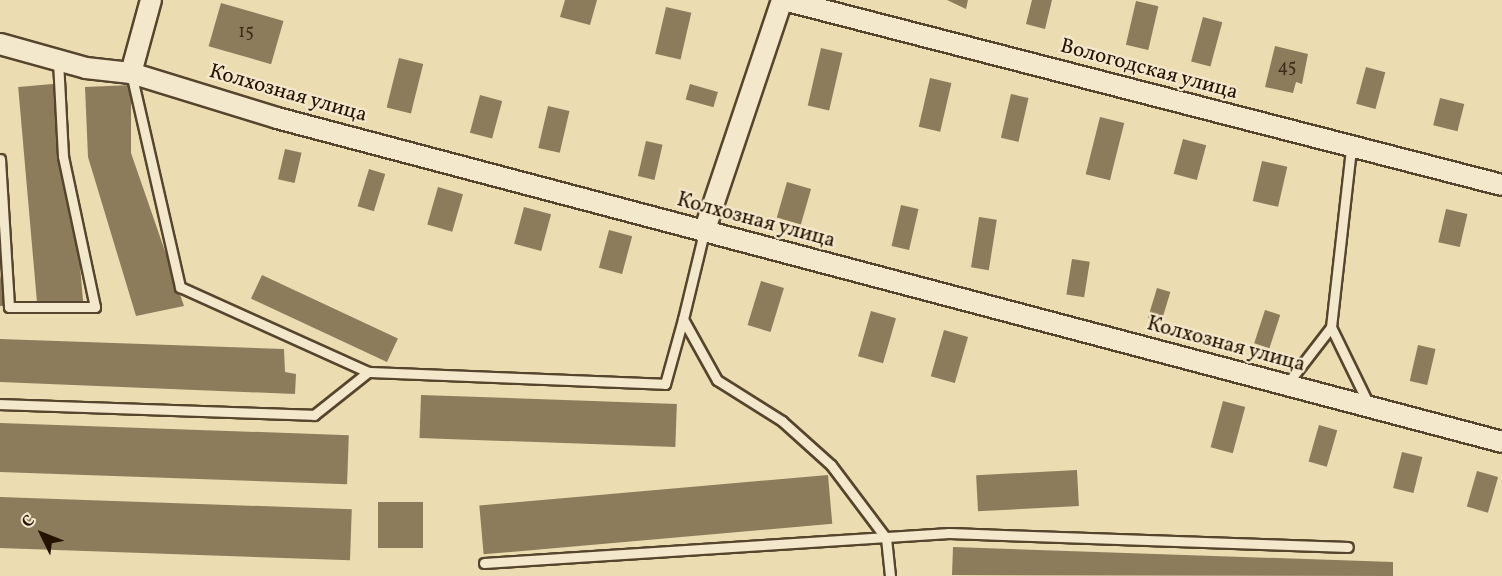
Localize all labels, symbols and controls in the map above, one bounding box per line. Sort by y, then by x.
house number: 15 [238,22,254,44]
street label: Вологодская улица [1057,34,1241,106]
house number: 45 [1278,57,1296,79]
street label: Колхозная улица [206,59,370,129]
street label: Колхозная улица [674,188,838,254]
street label: Колхозная улица [1144,312,1308,378]
north arrow [12,504,72,564]
text: С [17,510,40,533]

